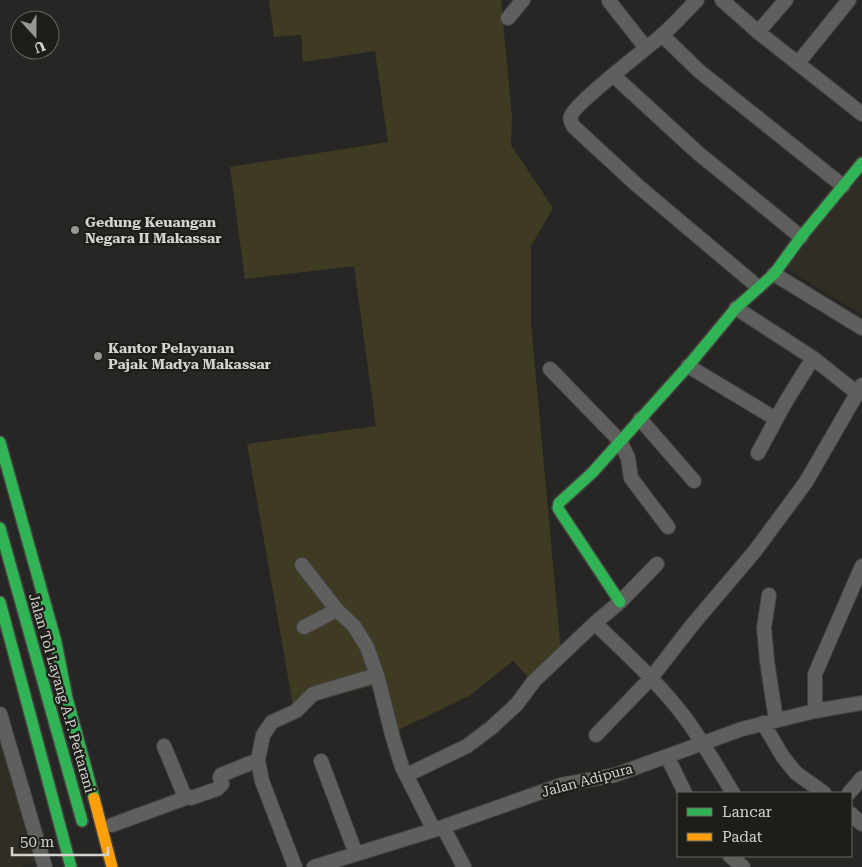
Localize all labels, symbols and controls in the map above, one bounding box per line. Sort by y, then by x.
north arrow [10,10,60,60]
text: U [32,38,48,57]
place label: Gedung Keuangan Negara II Makassar [85,214,222,246]
marker: Gedung Keuangan Negara II Makassar [69,224,81,236]
place label: Kantor Pelayanan Pajak Madya Makassar [108,340,272,372]
marker: Kantor Pelayanan Pajak Madya Makassar [92,350,104,362]
street label: Jalan Tol Layang A.P. Pettarani [26,591,98,795]
street label: Jalan Adipura [540,760,635,800]
legend [677,792,852,857]
text: Lancar [722,803,772,821]
scale bar [12,824,109,856]
text: Padat [722,828,763,846]
text: 50 m [20,833,55,851]

